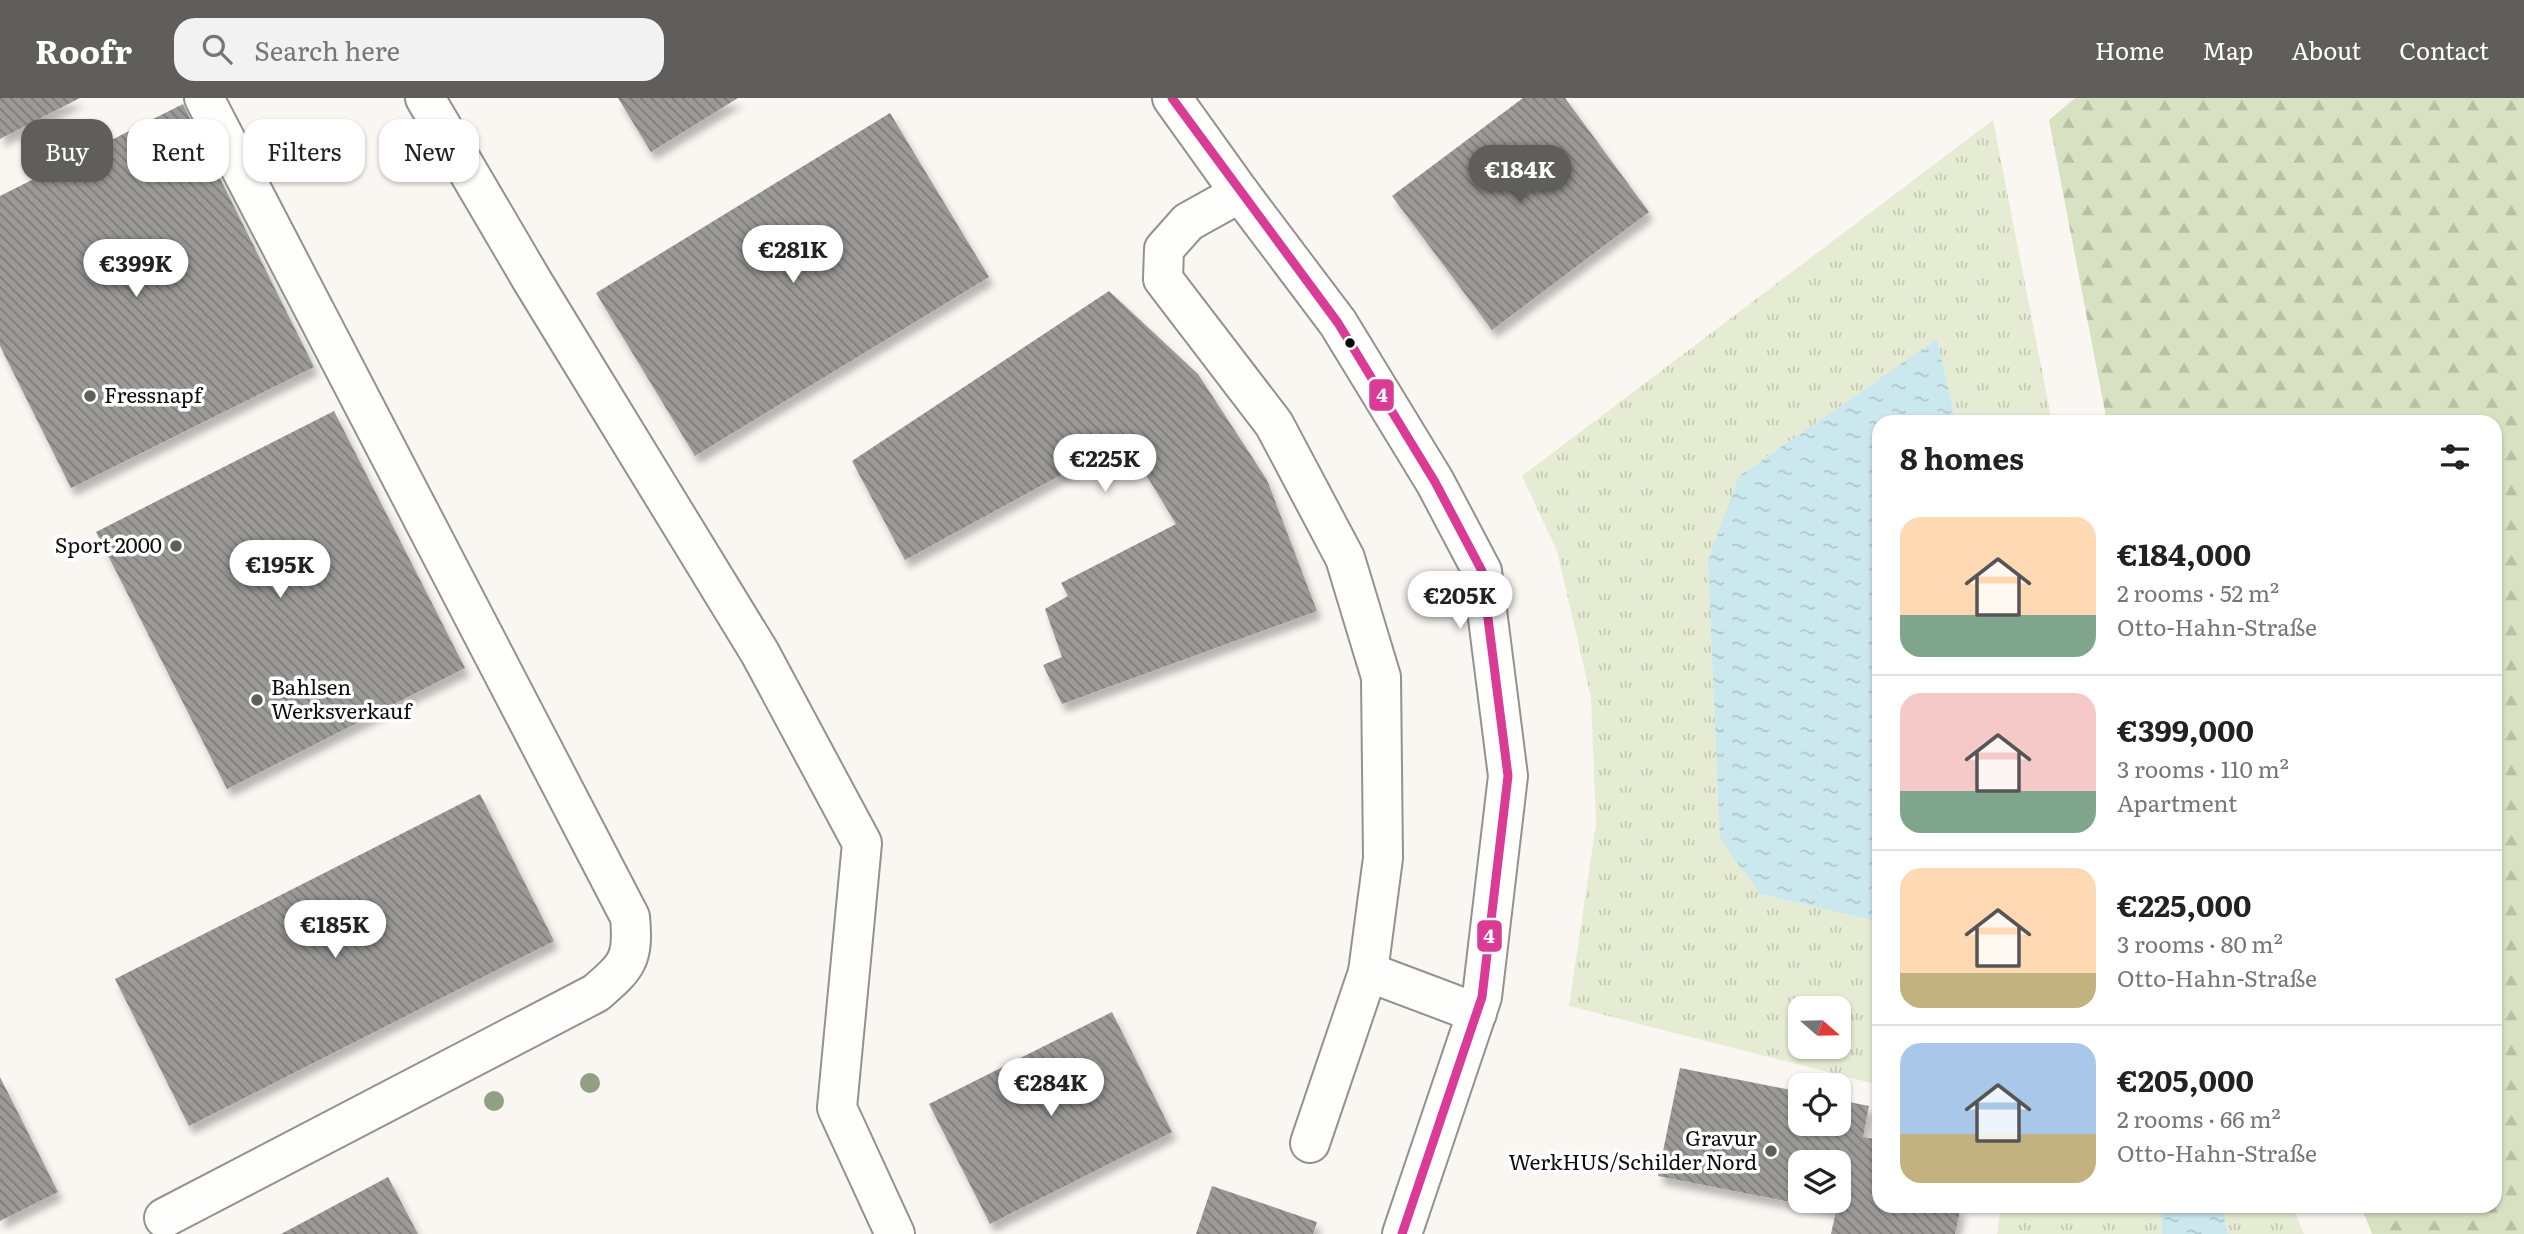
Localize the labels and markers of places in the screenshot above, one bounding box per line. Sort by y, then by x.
pin: €184K [1471,146,1569,205]
pin: €281K [744,226,842,285]
pin: €399K [87,240,185,299]
unlabelled marker [1343,336,1357,350]
place label: Fressnapf [104,378,204,409]
marker: Fressnapf [82,388,98,404]
pin: €225K [1056,434,1154,494]
place label: Sport 2000 [55,528,162,559]
marker: Sport 2000 [168,538,184,554]
pin: €195K [231,540,329,600]
pin: €205K [1411,572,1509,631]
place label: Bahlsen Werksverkauf [271,670,413,725]
marker: Bahlsen Werksverkauf [249,692,265,708]
pin: €185K [286,900,384,960]
pin: €284K [1002,1058,1100,1118]
place label: Gravur WerkHUS/Schilder Nord [1508,1121,1757,1176]
marker: Gravur WerkHUS/Schilder Nord [1763,1143,1779,1159]

